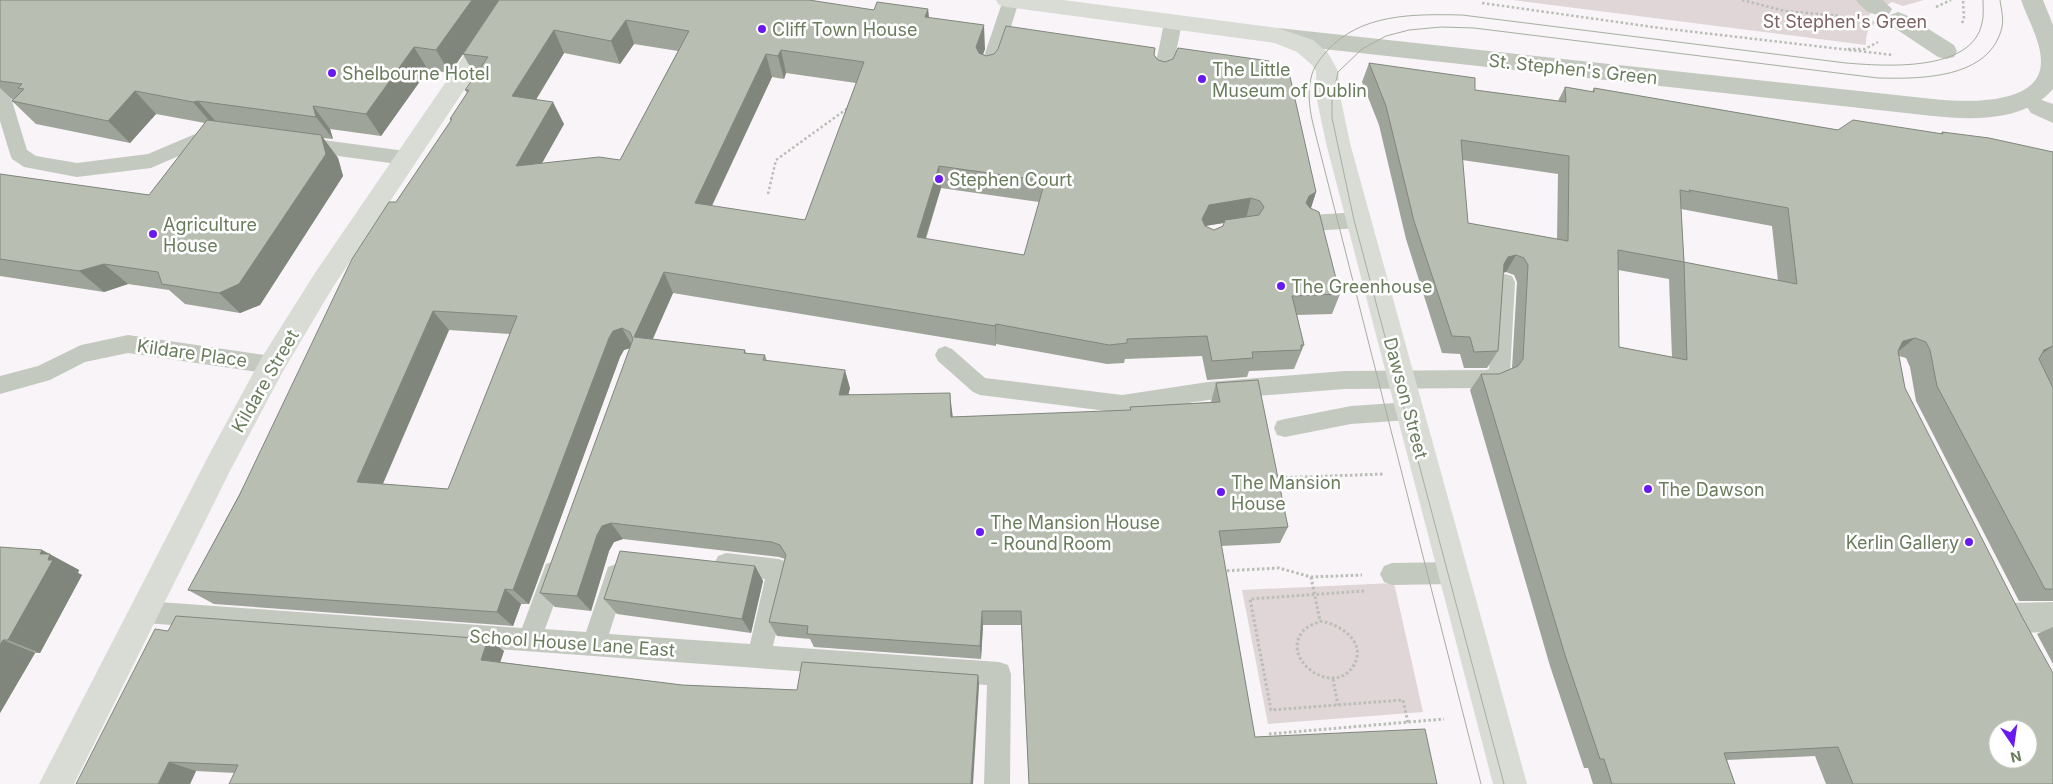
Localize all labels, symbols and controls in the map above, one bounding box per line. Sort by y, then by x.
park label: St Stephen's Green [1763,11,1927,32]
place label: Cliff Town House [772,19,917,40]
marker: Cliff Town House [756,23,768,35]
street label: St. Stephen's Green [1488,50,1658,88]
place label: The Little Museum of Dublin [1212,59,1367,101]
place label: Shelbourne Hotel [342,63,490,84]
marker: Shelbourne Hotel [326,67,338,79]
marker: The Little Museum of Dublin [1196,73,1208,85]
place label: Stephen Court [949,169,1072,190]
marker: Stephen Court [933,173,945,185]
place label: Agriculture House [163,214,257,256]
marker: Agriculture House [147,228,159,240]
place label: The Greenhouse [1291,276,1432,297]
marker: The Greenhouse [1275,280,1287,292]
street label: Kildare Street [227,326,303,436]
street label: Kildare Place [136,335,248,371]
street label: Dawson Street [1380,335,1432,461]
place label: The Mansion House [1231,472,1341,514]
place label: The Dawson [1658,479,1765,500]
marker: The Dawson [1642,483,1654,495]
marker: The Mansion House [1215,486,1227,498]
place label: The Mansion House - Round Room [990,512,1160,554]
marker: The Mansion House - Round Room [974,526,986,538]
place label: Kerlin Gallery [1846,532,1959,553]
marker: Kerlin Gallery [1963,536,1975,548]
street label: School House Lane East [468,625,676,661]
north arrow [1988,719,2038,769]
text: N [2009,748,2023,767]

